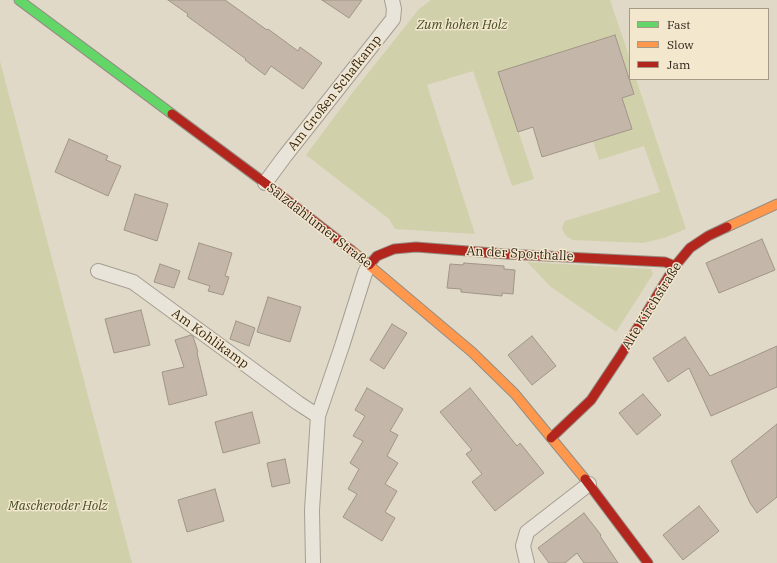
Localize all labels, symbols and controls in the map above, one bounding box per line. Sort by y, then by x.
legend [629,8,769,80]
park label: Zum hohen Holz [417,17,507,33]
text: Fast [667,17,691,32]
street label: Am Großen Schafkamp [285,32,385,154]
text: Slow [667,37,694,52]
text: Jam [667,57,690,72]
street label: Salzdahlumer Straße [263,180,375,272]
street label: An der Sporthalle [466,243,574,265]
street label: Alte Kirchstraße [619,259,685,353]
street label: Am Kohlikamp [168,306,252,372]
park label: Mascheroder Holz [8,498,108,514]

